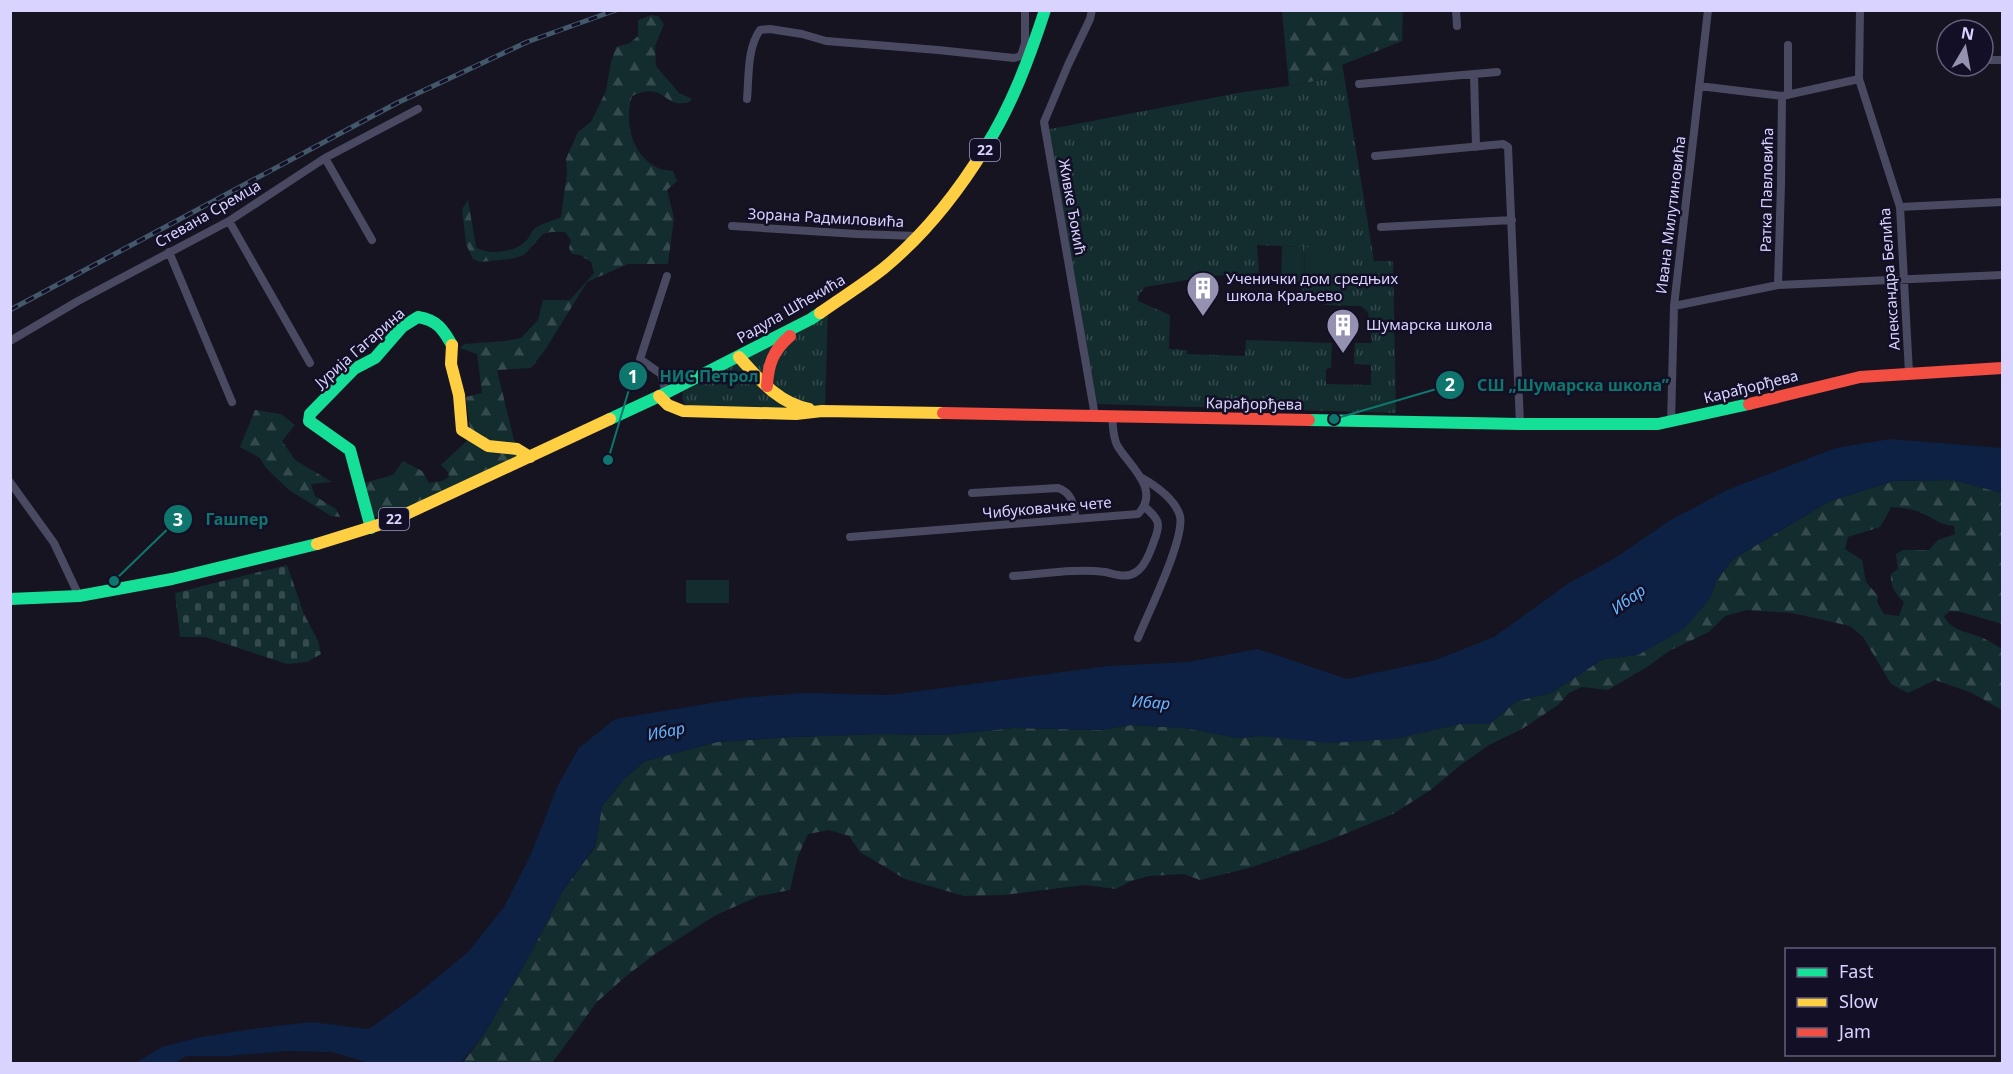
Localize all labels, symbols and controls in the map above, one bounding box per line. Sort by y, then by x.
north arrow [1935,18,1995,78]
text: N [1959,21,1976,45]
street label: Ратка Павловића [1755,127,1777,252]
street label: Ивана Милутиновића [1650,135,1690,295]
road number: 22 [970,139,1000,161]
street label: Живке Ђокић [1055,157,1091,257]
street label: Стевана Сремца [151,175,264,252]
street label: Зорана Радмиловића [747,203,905,231]
street label: Александра Белића [1874,207,1904,351]
place label: Ученички дом средњих школа Краљево [1226,268,1398,305]
street label: Радула Шћекића [733,269,848,347]
building icon: Ученички дом средњих школа Краљево [1185,270,1221,317]
street label: Јурија Гагарина [309,303,408,393]
building icon: Шумарска школа [1325,307,1361,354]
place label: Шумарска школа [1366,314,1493,334]
callout: НИС Петрол [618,359,771,393]
text: 1 [628,364,638,388]
text: НИС Петрол [660,365,758,387]
street label: Карађорђева [1701,365,1800,407]
callout: СШ „Шумарска школа” [1435,368,1681,402]
text: 2 [1445,372,1455,396]
text: СШ „Шумарска школа” [1477,374,1669,396]
street label: Карађорђева [1205,392,1303,414]
street label: Чибуковачке чете [981,491,1112,523]
callout: Гашпер [163,502,280,536]
text: 3 [173,507,183,531]
text: Гашпер [205,508,269,530]
road number: 22 [379,508,409,530]
water label: Ибар [1606,579,1650,619]
water label: Ибар [1131,690,1171,714]
water label: Ибар [645,717,687,745]
legend [1785,948,1995,1056]
text: Fast [1839,959,1874,983]
text: Slow [1839,989,1878,1013]
text: Jam [1837,1019,1871,1043]

